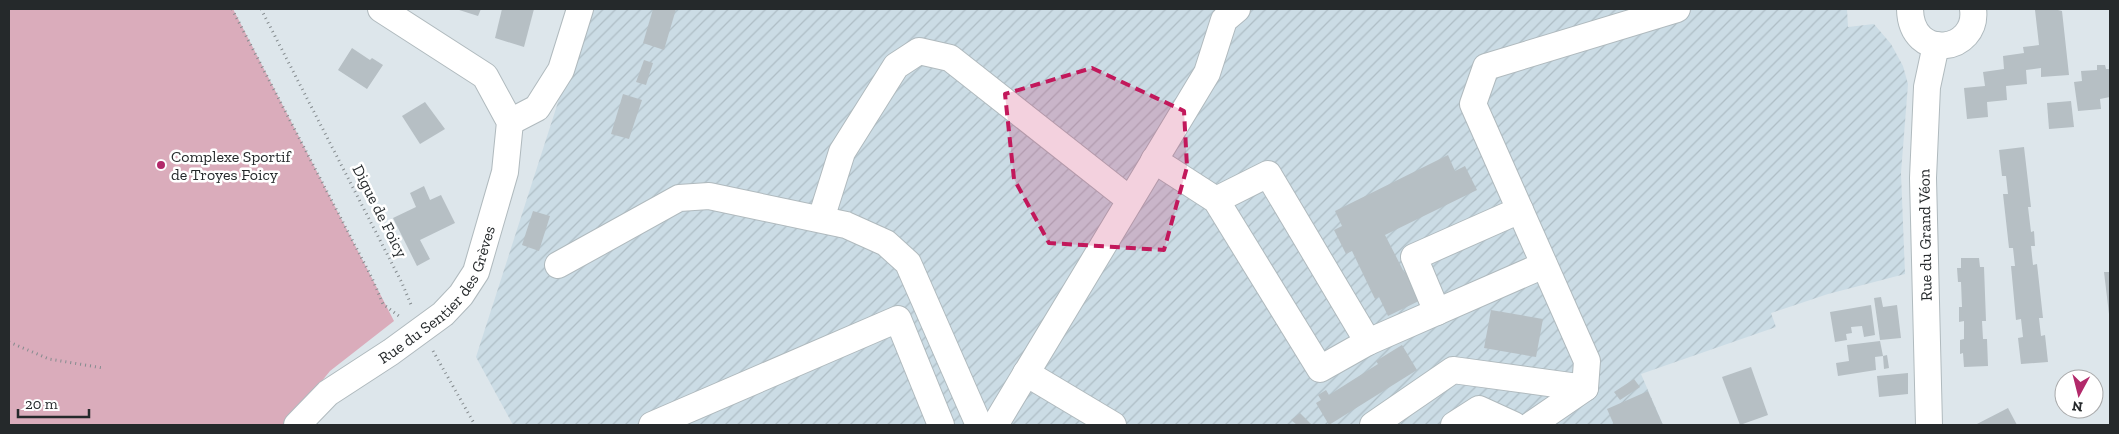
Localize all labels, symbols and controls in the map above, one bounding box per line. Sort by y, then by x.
place label: Complexe Sportif de Troyes Foicy [171,147,293,184]
marker: Complexe Sportif de Troyes Foicy [155,159,167,171]
street label: Digue de Foicy [349,161,412,261]
street label: Rue du Grand Véon [1914,168,1936,301]
street label: Rue du Sentier des Grèves [375,223,498,367]
north arrow [2054,369,2104,419]
scale bar [18,386,89,418]
text: 20 m [25,395,58,413]
text: N [2071,397,2084,415]

